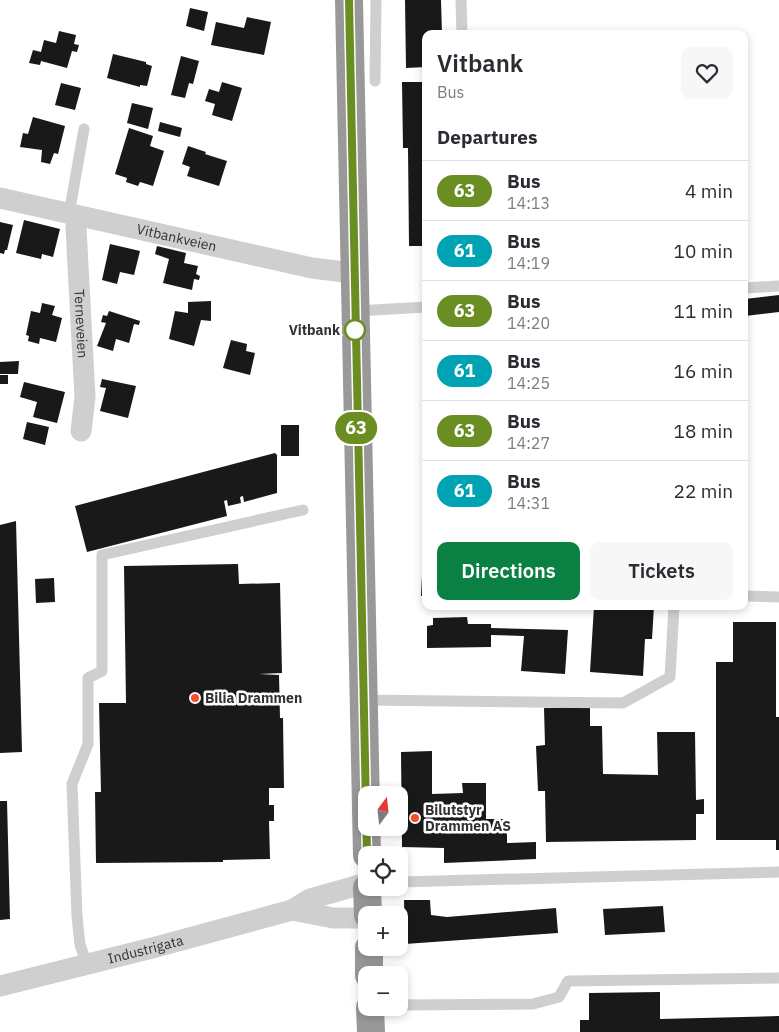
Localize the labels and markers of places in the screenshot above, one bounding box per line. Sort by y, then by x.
marker: Vitbank [344,319,366,341]
place label: Vitbank [289,321,341,339]
place label: Bilia Drammen [205,689,302,707]
marker: Bilia Drammen [189,692,201,704]
place label: Bilutstyr Drammen AS [425,801,511,835]
marker: Bilutstyr Drammen AS [409,812,421,824]

